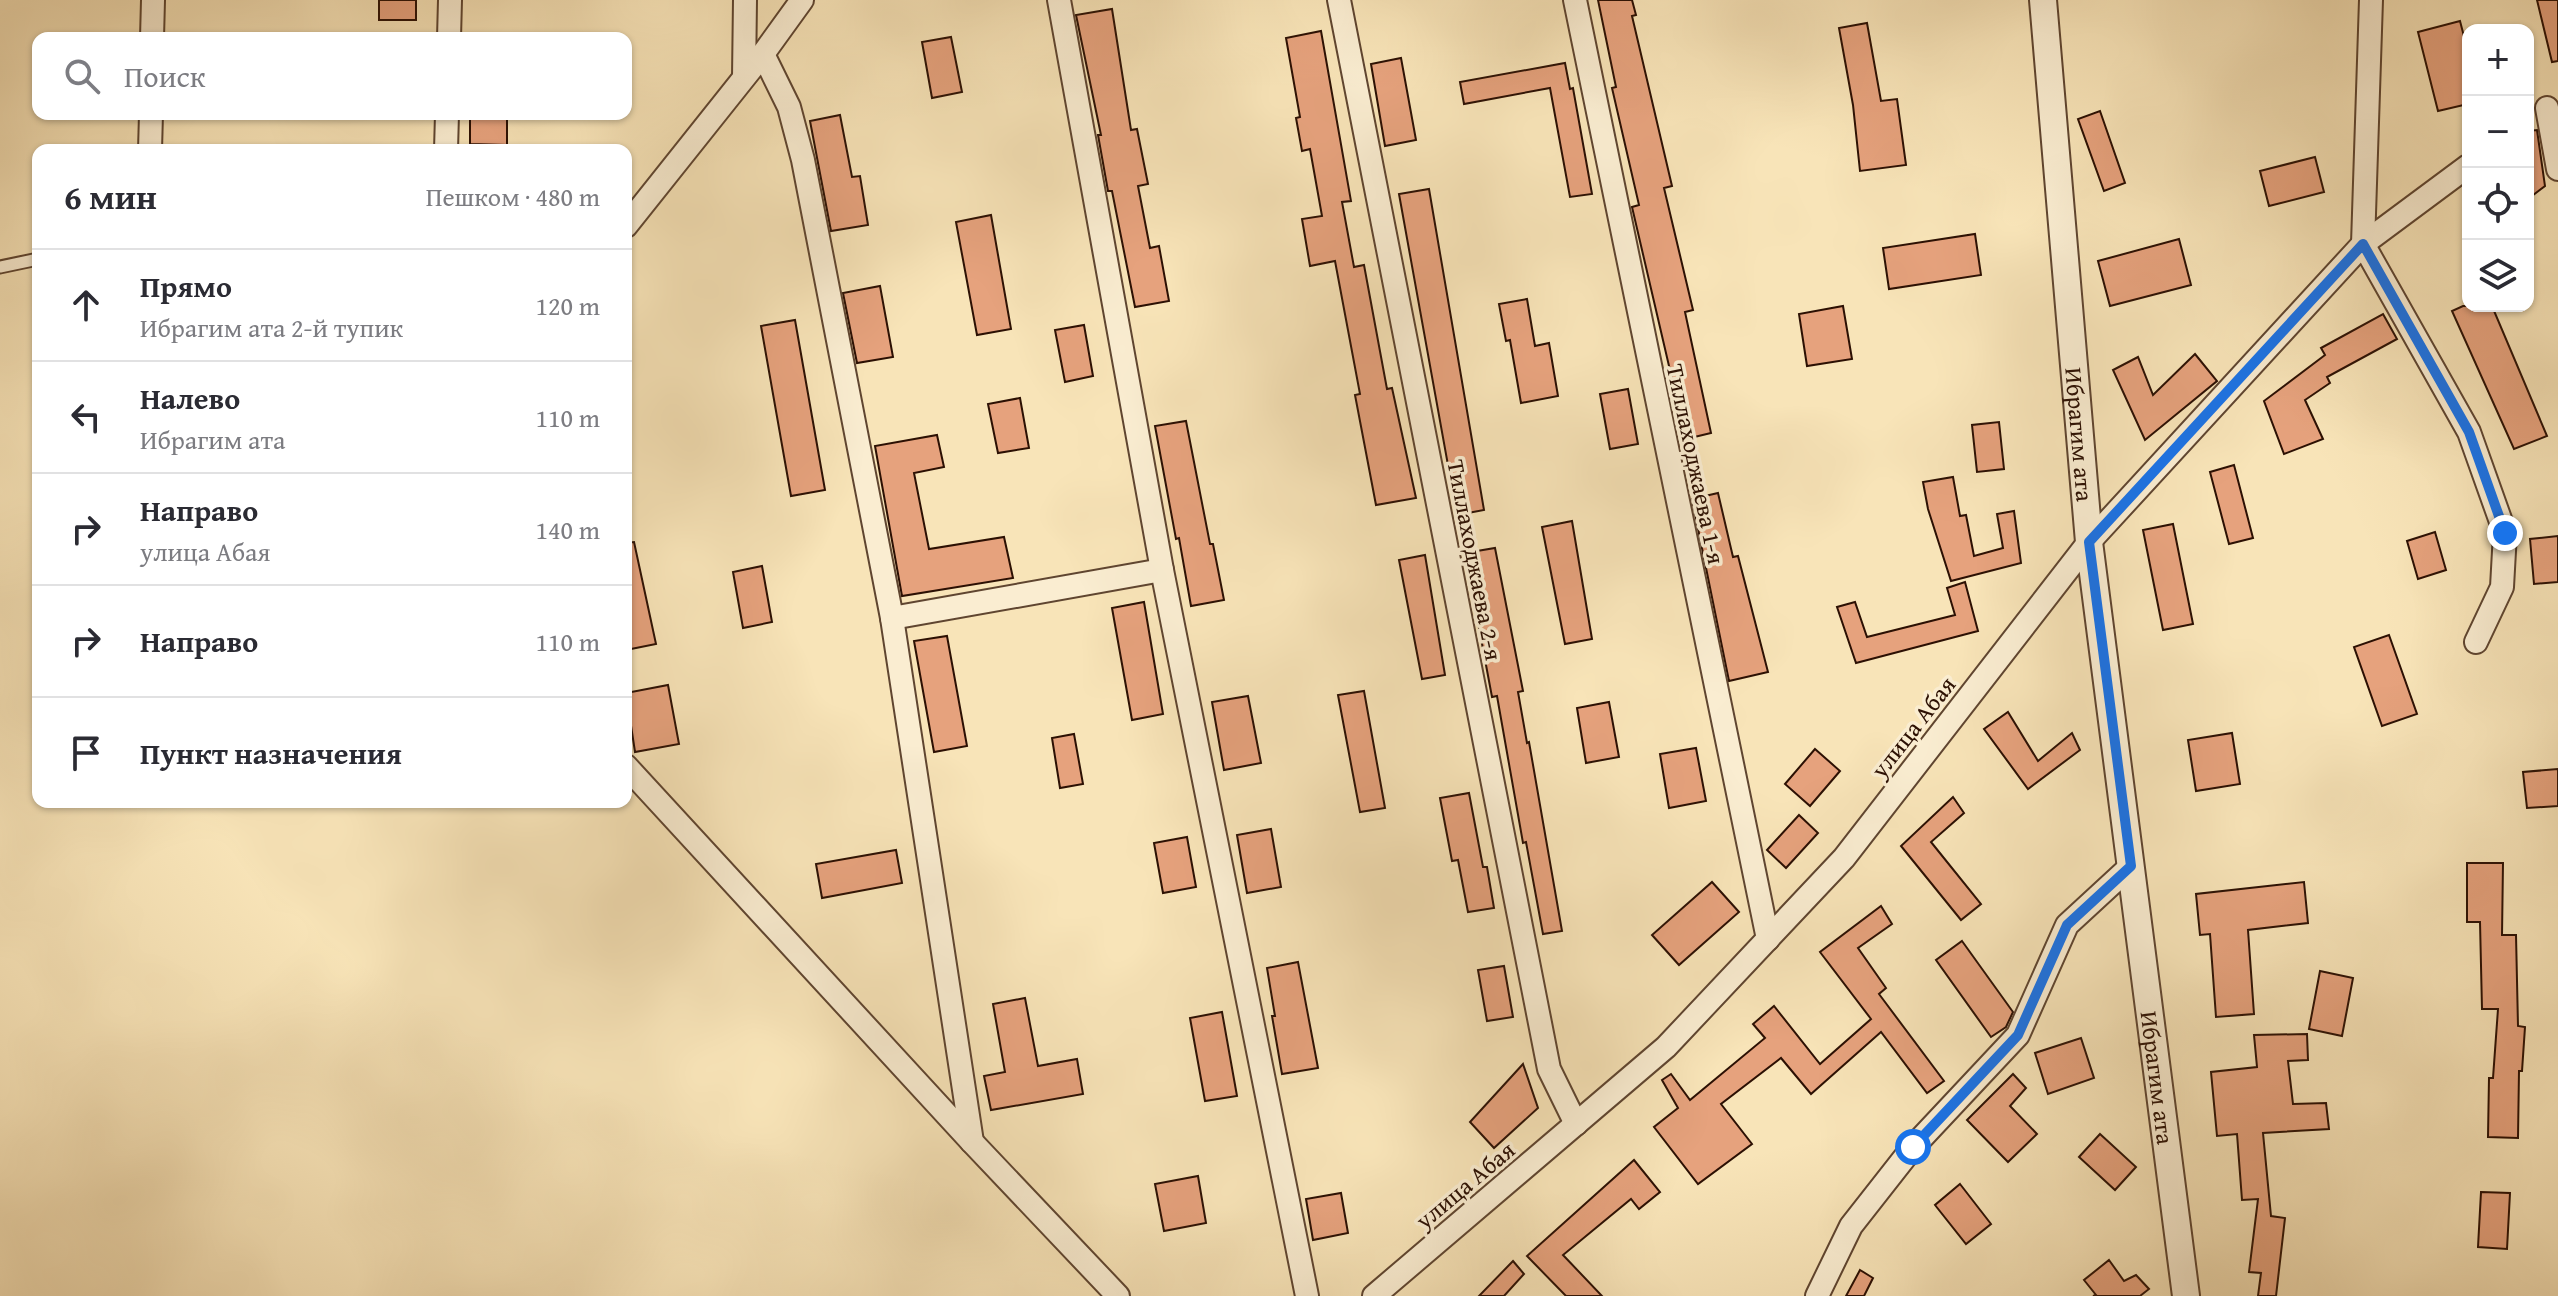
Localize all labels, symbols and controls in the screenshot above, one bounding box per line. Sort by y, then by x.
map controls [2462,24,2534,312]
button: + [2462,24,2534,96]
search box [32,32,632,120]
icon: search [60,54,104,98]
text: Поиск [124,54,206,98]
button: − [2462,96,2534,168]
button: locate [2462,168,2534,240]
text: 6 мин [64,172,157,221]
text: Пешком · 480 m [426,177,600,216]
button: layers [2462,240,2534,312]
text: Прямо [140,264,232,308]
icon: ahead [64,283,108,327]
text: 120 m [535,286,600,325]
text: Ибрагим ата 2-й тупик [140,308,403,347]
street label: Тиллаходжаева 1-я [1658,361,1734,567]
street label: Ибрагим ата [2057,366,2103,503]
text: Налево [140,376,240,420]
icon: left [64,395,108,439]
text: 110 m [535,398,600,437]
text: Ибрагим ата [140,420,285,459]
street label: Тиллаходжаева 2-я [1438,457,1512,663]
text: Направо [140,488,258,532]
icon: right [64,507,108,551]
text: 140 m [535,510,600,549]
route end [2487,515,2523,551]
text: улица Абая [140,532,271,571]
icon: right [64,619,108,663]
text: Направо [140,619,258,663]
text: 110 m [535,622,600,661]
street label: улица Абая [1862,669,1964,786]
icon: arrive [64,731,108,775]
text: Пункт назначения [140,731,402,775]
street label: Ибрагим ата [2132,1009,2184,1147]
route start [1895,1129,1931,1165]
street label: улица Абая [1407,1133,1522,1238]

